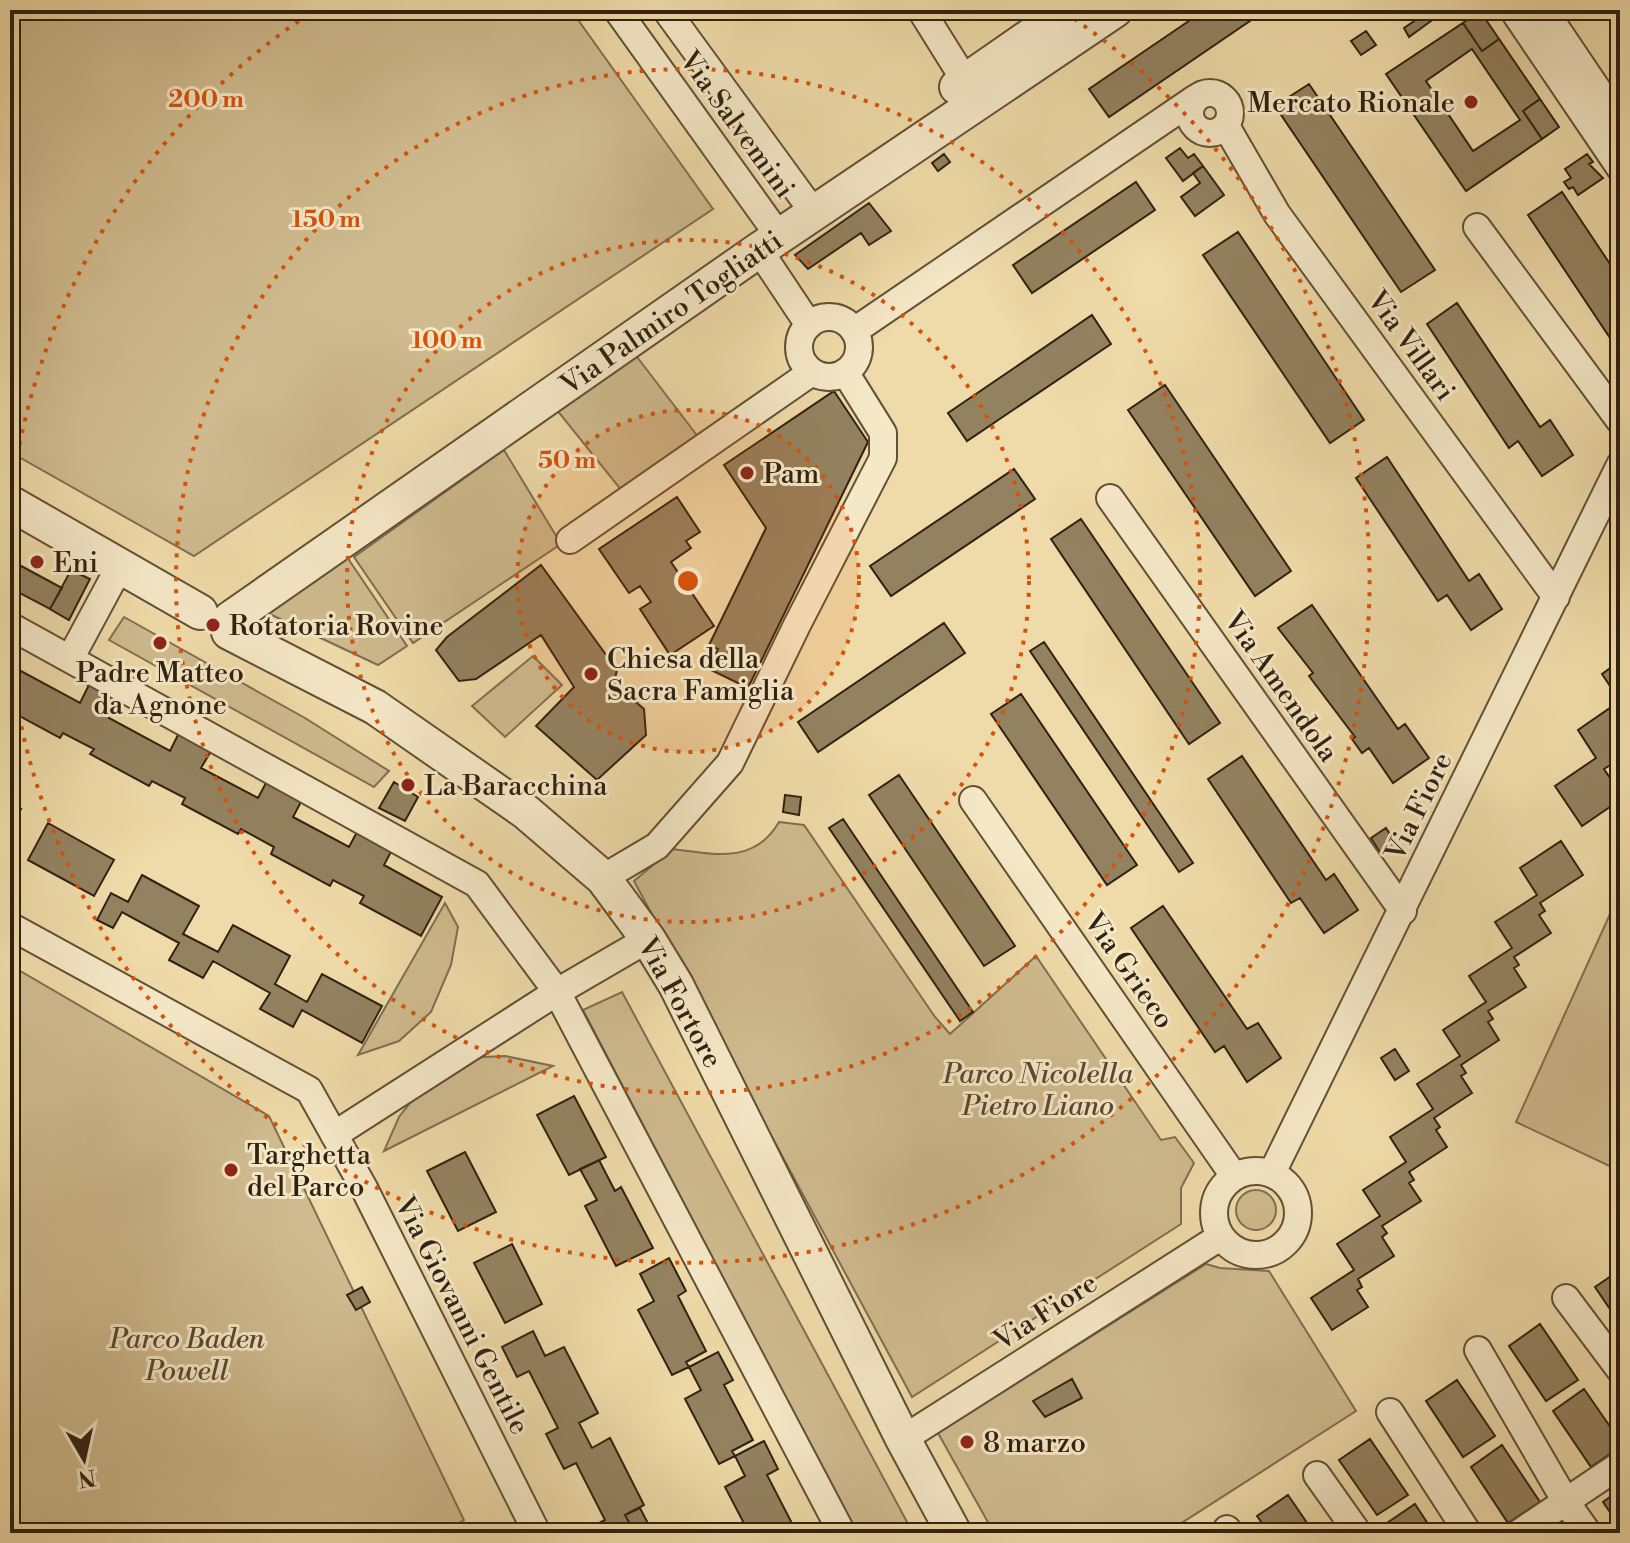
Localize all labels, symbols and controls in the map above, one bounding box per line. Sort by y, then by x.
street label: Via Salvemini [671,44,802,205]
text: 200 m [168,85,244,115]
place label: Mercato Rionale [1247,86,1455,121]
marker: Mercato Rionale [1462,93,1480,111]
text: 150 m [291,205,361,235]
street label: Via Palmiro Togliatti [553,223,790,404]
street label: Via Villari [1358,283,1463,408]
text: 100 m [411,326,483,356]
text: 50 m [538,446,596,476]
place label: Pam [763,457,819,492]
marker: Pam [738,464,756,482]
place label: Eni [53,546,98,581]
marker: Eni [28,553,46,571]
centre of rings [674,567,702,595]
street label: Via Amendola [1215,604,1346,770]
place label: Rotatoria Rovine [229,609,444,644]
marker: Rotatoria Rovine [204,616,222,634]
marker: Padre Matteo da Agnone [151,634,169,652]
place label: Chiesa della Sacra Famiglia [607,642,795,709]
place label: Padre Matteo da Agnone [76,656,244,723]
marker: Chiesa della Sacra Famiglia [582,665,600,683]
street label: Via Fiore [1378,747,1461,868]
place label: La Baracchina [424,769,608,804]
marker: La Baracchina [399,776,417,794]
street label: Via Grieco [1075,905,1182,1036]
street label: Via Fortore [629,930,730,1074]
park label: Parco Nicolella Pietro Liano [942,1057,1133,1124]
place label: Targhetta del Parco [247,1138,372,1205]
marker: Targhetta del Parco [222,1161,240,1179]
street label: Via Giovanni Gentile [386,1190,537,1440]
street label: Via Fiore [987,1266,1104,1359]
park label: Parco Baden Powell [109,1322,265,1389]
north arrow [44,1419,124,1499]
place label: 8 marzo [983,1426,1086,1461]
marker: 8 marzo [958,1433,976,1451]
text: N [76,1463,98,1492]

